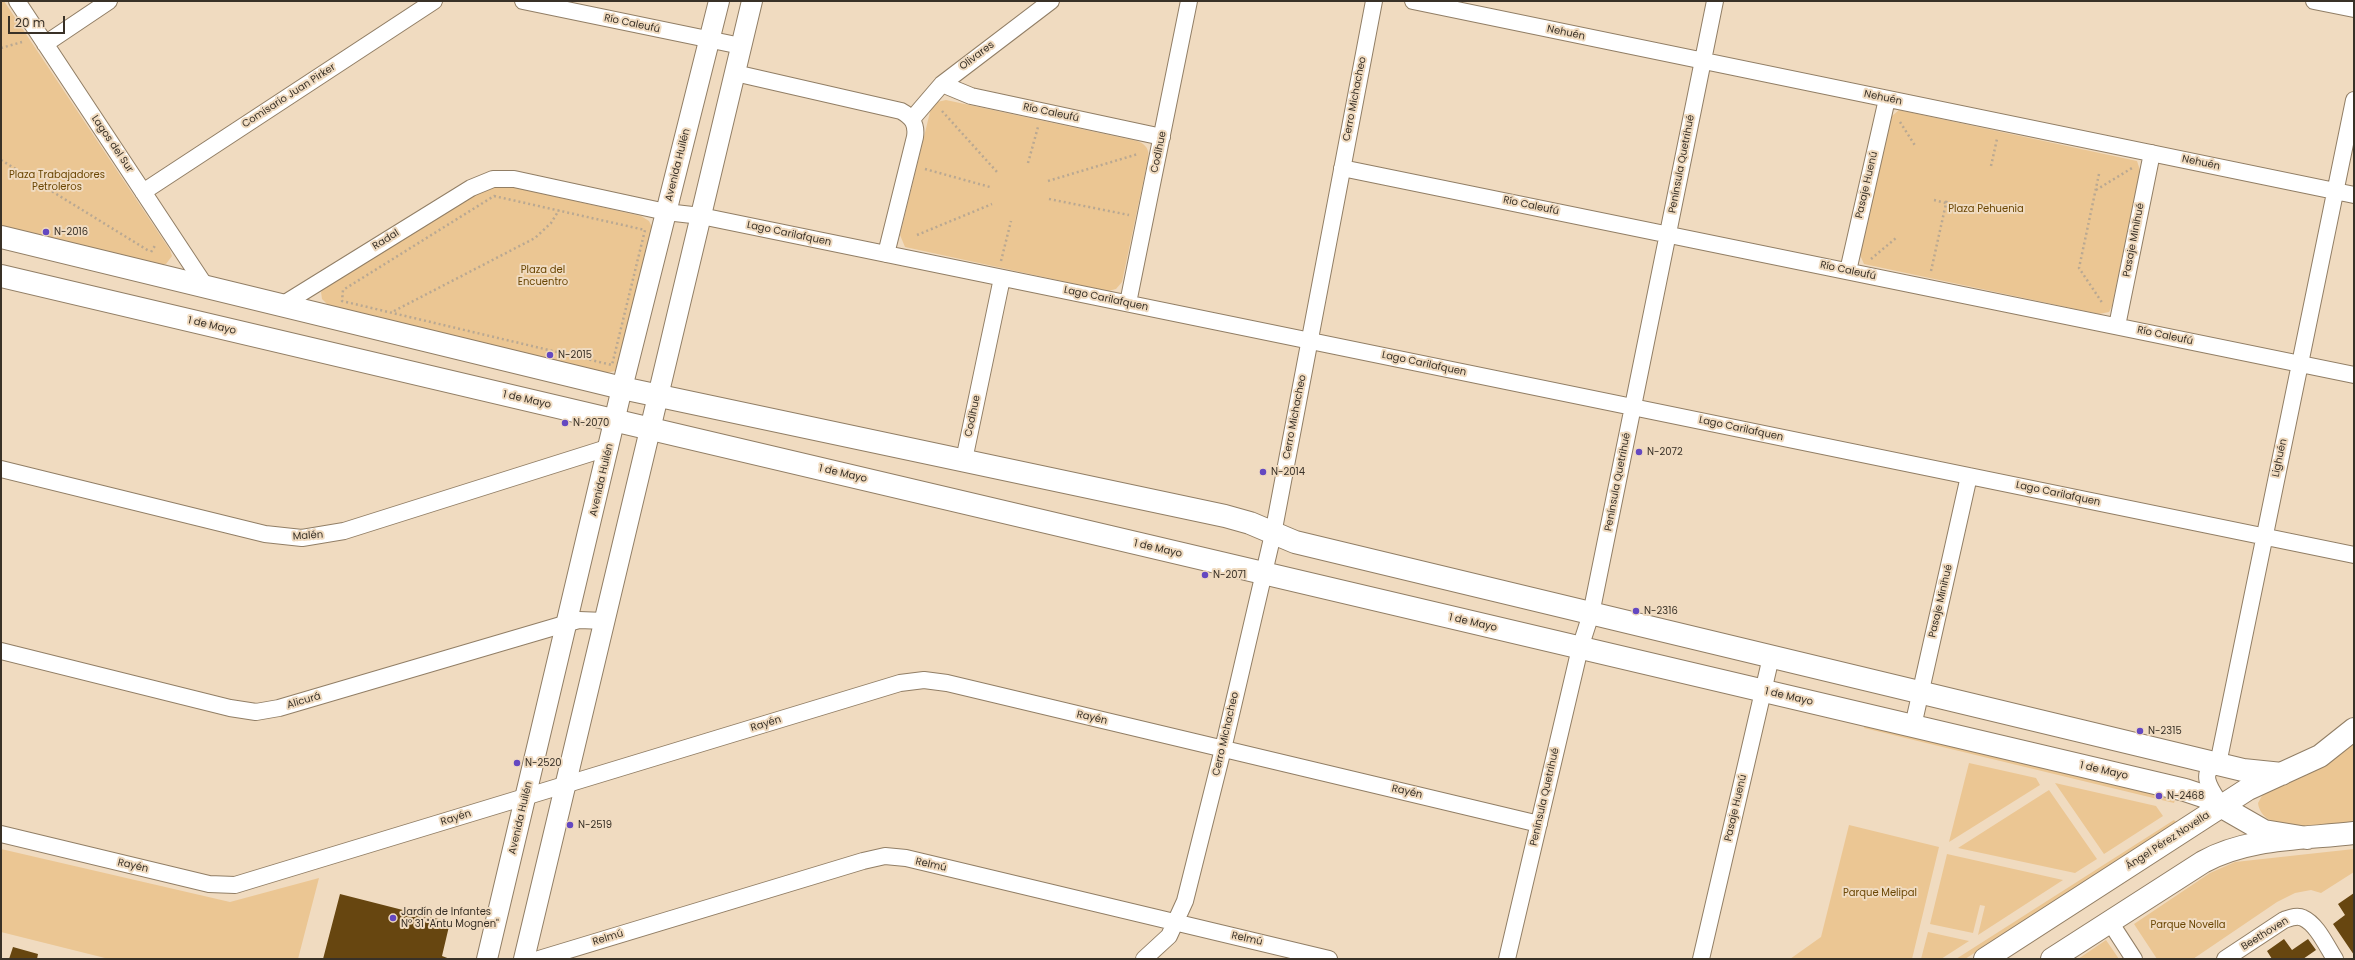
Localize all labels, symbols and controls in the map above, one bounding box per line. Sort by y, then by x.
scale bar [10,8,67,34]
street label: Río Caleufú [603,12,661,36]
text: 20 m [15,14,45,31]
street label: Nehuén [1546,23,1586,43]
street label: Olivares [957,39,997,73]
street label: Cerro Michacheo [1341,56,1369,142]
street label: Comisario Juan Pirker [240,61,338,131]
street label: Nehuén [1863,88,1903,108]
street label: Río Caleufú [1022,101,1080,125]
street label: Lagos del Sur [89,113,135,175]
street label: Península Quetrihué [1667,114,1697,214]
street label: Avenida Huilén [663,127,693,203]
street label: Codihue [1149,130,1169,174]
street label: Pasaje Huenú [1853,150,1881,220]
street label: Nehuén [2181,153,2221,173]
park label: Plaza Trabajadores Petroleros [9,169,105,192]
street label: Río Caleufú [1502,194,1560,218]
street label: Pasaje Minihué [2121,202,2147,278]
park label: Plaza Pehuenia [1948,203,2024,215]
street label: Lago Carilafquen [746,219,832,249]
place label: N-2016 [54,226,88,238]
marker: N-2016 [41,227,51,237]
street label: Radal [371,227,401,253]
street label: Río Caleufú [1819,259,1877,283]
park label: Plaza del Encuentro [518,264,568,288]
street label: Lago Carilafquen [1063,284,1149,314]
street label: 1 de Mayo [187,315,237,337]
street label: Río Caleufú [2136,324,2194,348]
place label: N-2015 [558,349,592,361]
street label: Lago Carilafquen [1381,349,1467,379]
marker: N-2015 [545,350,555,360]
street label: Cerro Michacheo [1281,374,1309,460]
street label: 1 de Mayo [502,389,552,411]
street label: Codihue [963,394,983,438]
street label: Lago Carilafquen [1698,414,1784,444]
place label: N-2070 [573,417,609,429]
marker: N-2070 [560,418,570,428]
street label: Península Quetrihué [1603,432,1633,532]
street label: Lighuén [2270,438,2290,478]
street label: Avenida Huilén [588,442,616,518]
place label: N-2072 [1647,446,1683,458]
marker: N-2072 [1634,447,1644,457]
street label: 1 de Mayo [818,463,868,485]
place label: N-2014 [1271,466,1305,478]
marker: N-2014 [1258,467,1268,477]
street label: Lago Carilafquen [2015,479,2101,509]
street label: Malén [292,529,324,543]
street label: 1 de Mayo [1133,538,1183,560]
street label: Pasaje Minihué [1927,563,1955,639]
place label: N-2071 [1213,569,1246,581]
marker: N-2071 [1200,570,1210,580]
place label: N-2316 [1644,605,1678,617]
marker: N-2316 [1631,606,1641,616]
street label: 1 de Mayo [1448,612,1498,634]
street label: 1 de Mayo [1764,686,1814,708]
street label: Alicurá [286,690,322,712]
street label: Cerro Michacheo [1211,691,1241,777]
street label: Rayén [1076,709,1108,727]
street label: Rayén [749,714,783,734]
place label: N-2315 [2148,725,2182,737]
marker: N-2315 [2135,726,2145,736]
street label: Península Quetrihué [1528,747,1562,847]
place label: N-2520 [525,757,562,769]
marker: N-2520 [512,758,522,768]
street label: 1 de Mayo [2079,760,2129,782]
street label: Pasaje Huenú [1722,773,1750,843]
street label: Avenida Huilén [507,780,535,856]
street label: Rayén [1391,783,1423,801]
place label: N-2468 [2167,790,2204,802]
marker: N-2468 [2154,791,2164,801]
street label: Rayén [439,808,473,828]
street label: Ángel Pérez Novella [2124,809,2212,873]
place label: N-2519 [578,819,612,831]
marker: N-2519 [565,820,575,830]
street label: Relmú [914,856,948,874]
street label: Rayén [117,857,149,875]
park label: Parque Melipal [1843,887,1917,899]
place label: Jardín de Infantes N° 31 "Antu Mognen" [401,906,499,930]
marker: Jardín de Infantes N° 31 "Antu Mognen" [388,913,398,923]
street label: Beethoven [2239,915,2291,953]
park label: Parque Novella [2150,919,2226,931]
street label: Relmú [591,928,625,948]
street label: Relmú [1230,930,1264,948]

